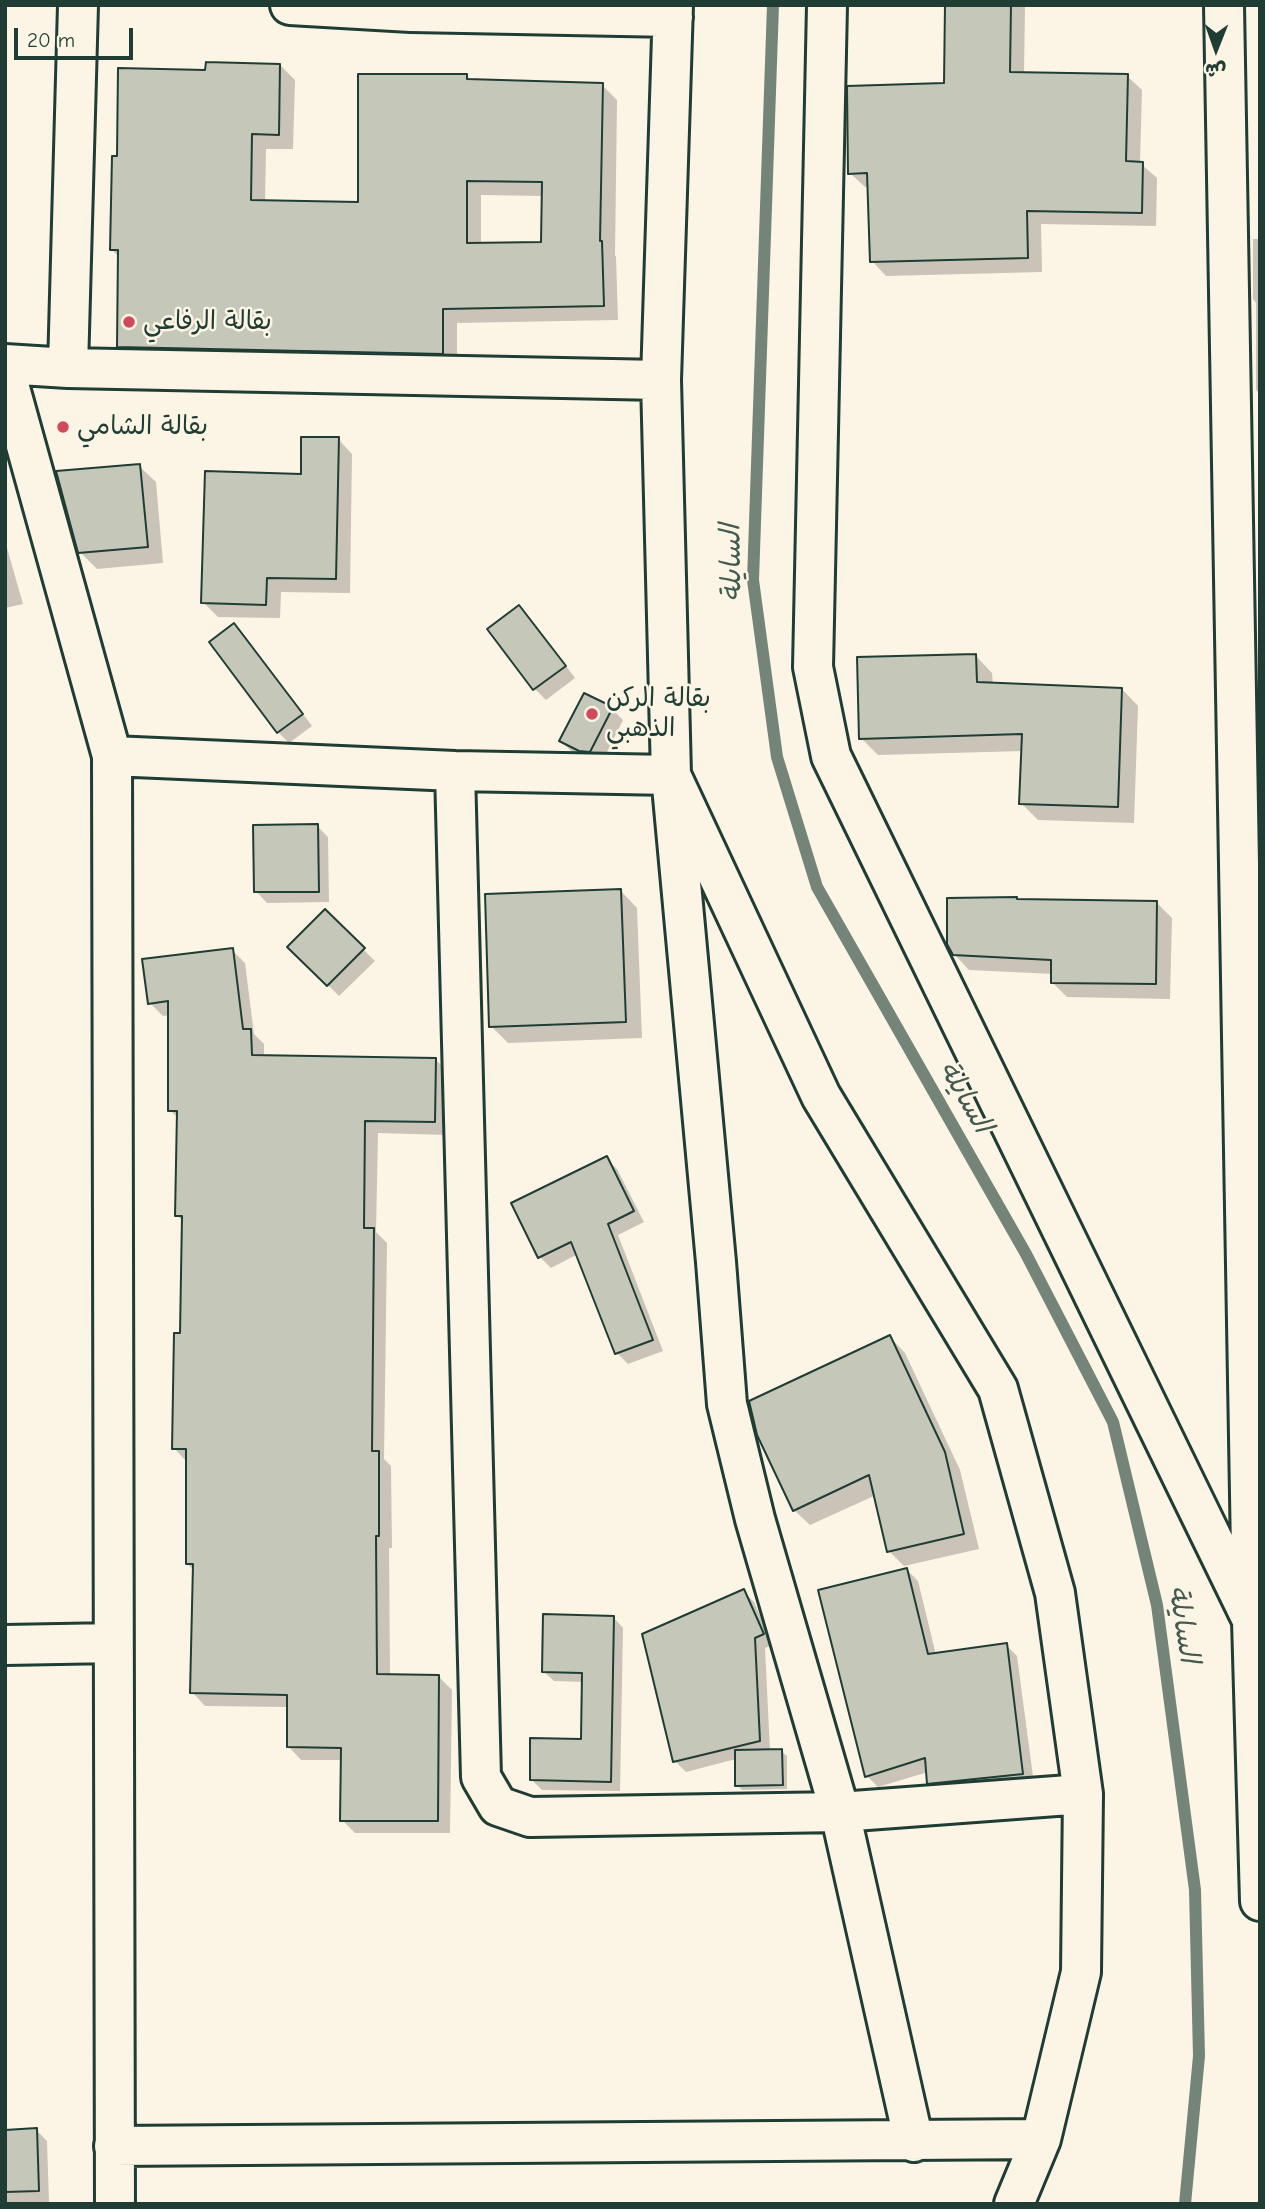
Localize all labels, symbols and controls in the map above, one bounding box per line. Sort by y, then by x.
scale bar [18,14,136,58]
north arrow [1181,14,1251,84]
text: 20 m [27,28,75,52]
text: ش [1205,59,1226,81]
place label: بقالة الرفاعي [143,306,272,338]
marker: بقالة الرفاعي [121,314,137,330]
place label: بقالة الشامي [77,411,208,443]
marker: بقالة الشامي [55,419,71,435]
water label: السايلة [715,524,749,602]
place label: بقالة الركن الذهبي [606,683,711,744]
marker: بقالة الركن الذهبي [584,706,600,722]
water label: السايلة [931,1055,999,1139]
water label: السايلة [1160,1583,1206,1665]

